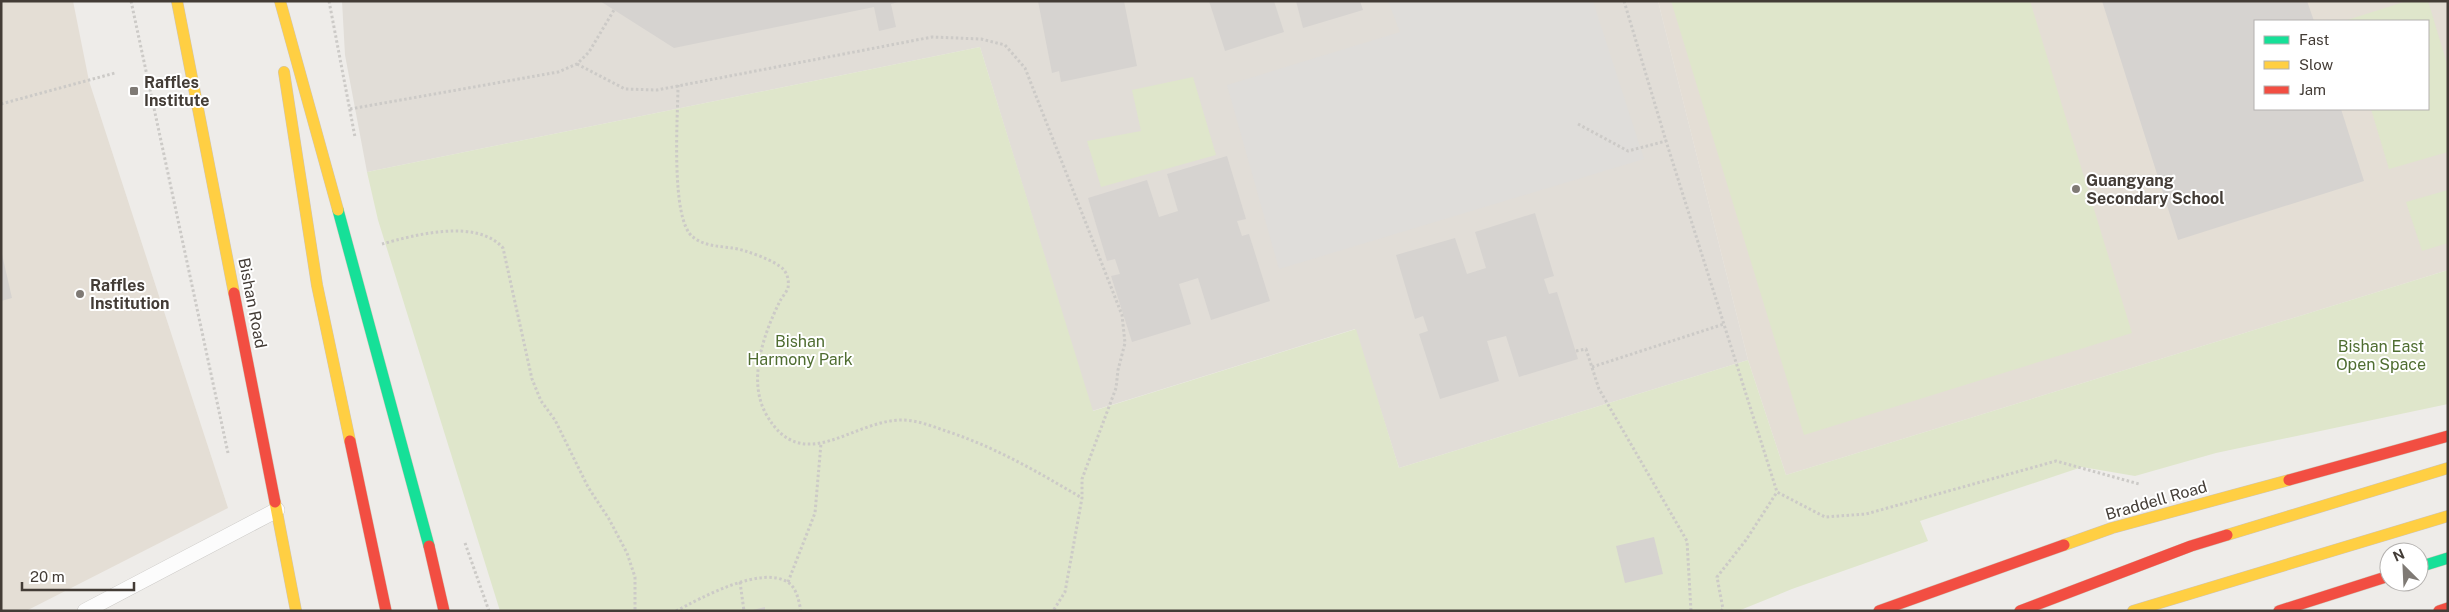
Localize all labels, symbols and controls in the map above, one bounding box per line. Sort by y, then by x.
legend [2254,20,2429,110]
text: Fast [2299,31,2329,48]
text: Slow [2299,56,2334,73]
place label: Raffles Institute [144,73,209,110]
text: Jam [2299,81,2326,98]
marker: Raffles Institute [128,85,140,97]
place label: Guangyang Secondary School [2086,171,2225,208]
marker: Guangyang Secondary School [2070,183,2082,195]
street label: Bishan Road [234,256,271,350]
place label: Raffles Institution [90,276,169,313]
marker: Raffles Institution [74,288,86,300]
park label: Bishan Harmony Park [747,332,853,369]
park label: Bishan East Open Space [2336,337,2426,374]
street label: Braddell Road [2103,477,2209,524]
north arrow [2379,542,2429,592]
text: N [2390,546,2407,565]
scale bar [22,560,135,592]
text: 20 m [30,568,65,585]

